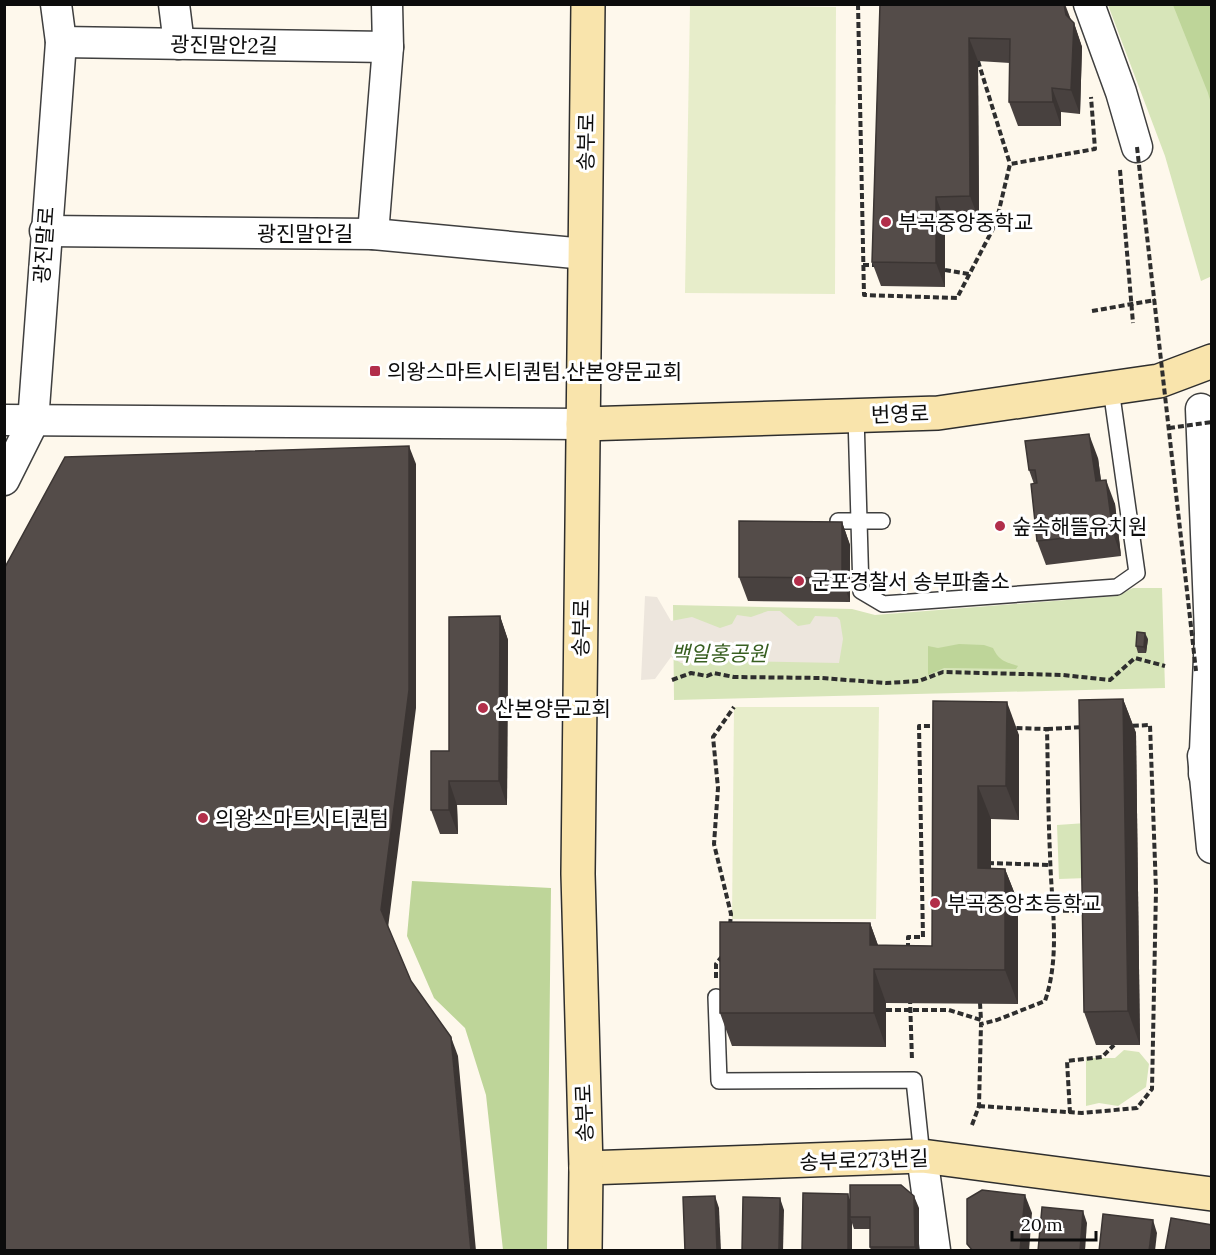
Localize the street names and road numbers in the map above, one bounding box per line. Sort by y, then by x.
street label: 광진말안2길 [170,31,278,59]
street label: 송부로 [572,113,600,171]
street label: 광진말로 [28,206,60,284]
street label: 광진말안길 [257,220,353,247]
street label: 번영로 [871,399,929,429]
street label: 송부로 [567,599,595,657]
street label: 송부로 [569,1084,599,1142]
street label: 송부로273번길 [799,1144,929,1176]

